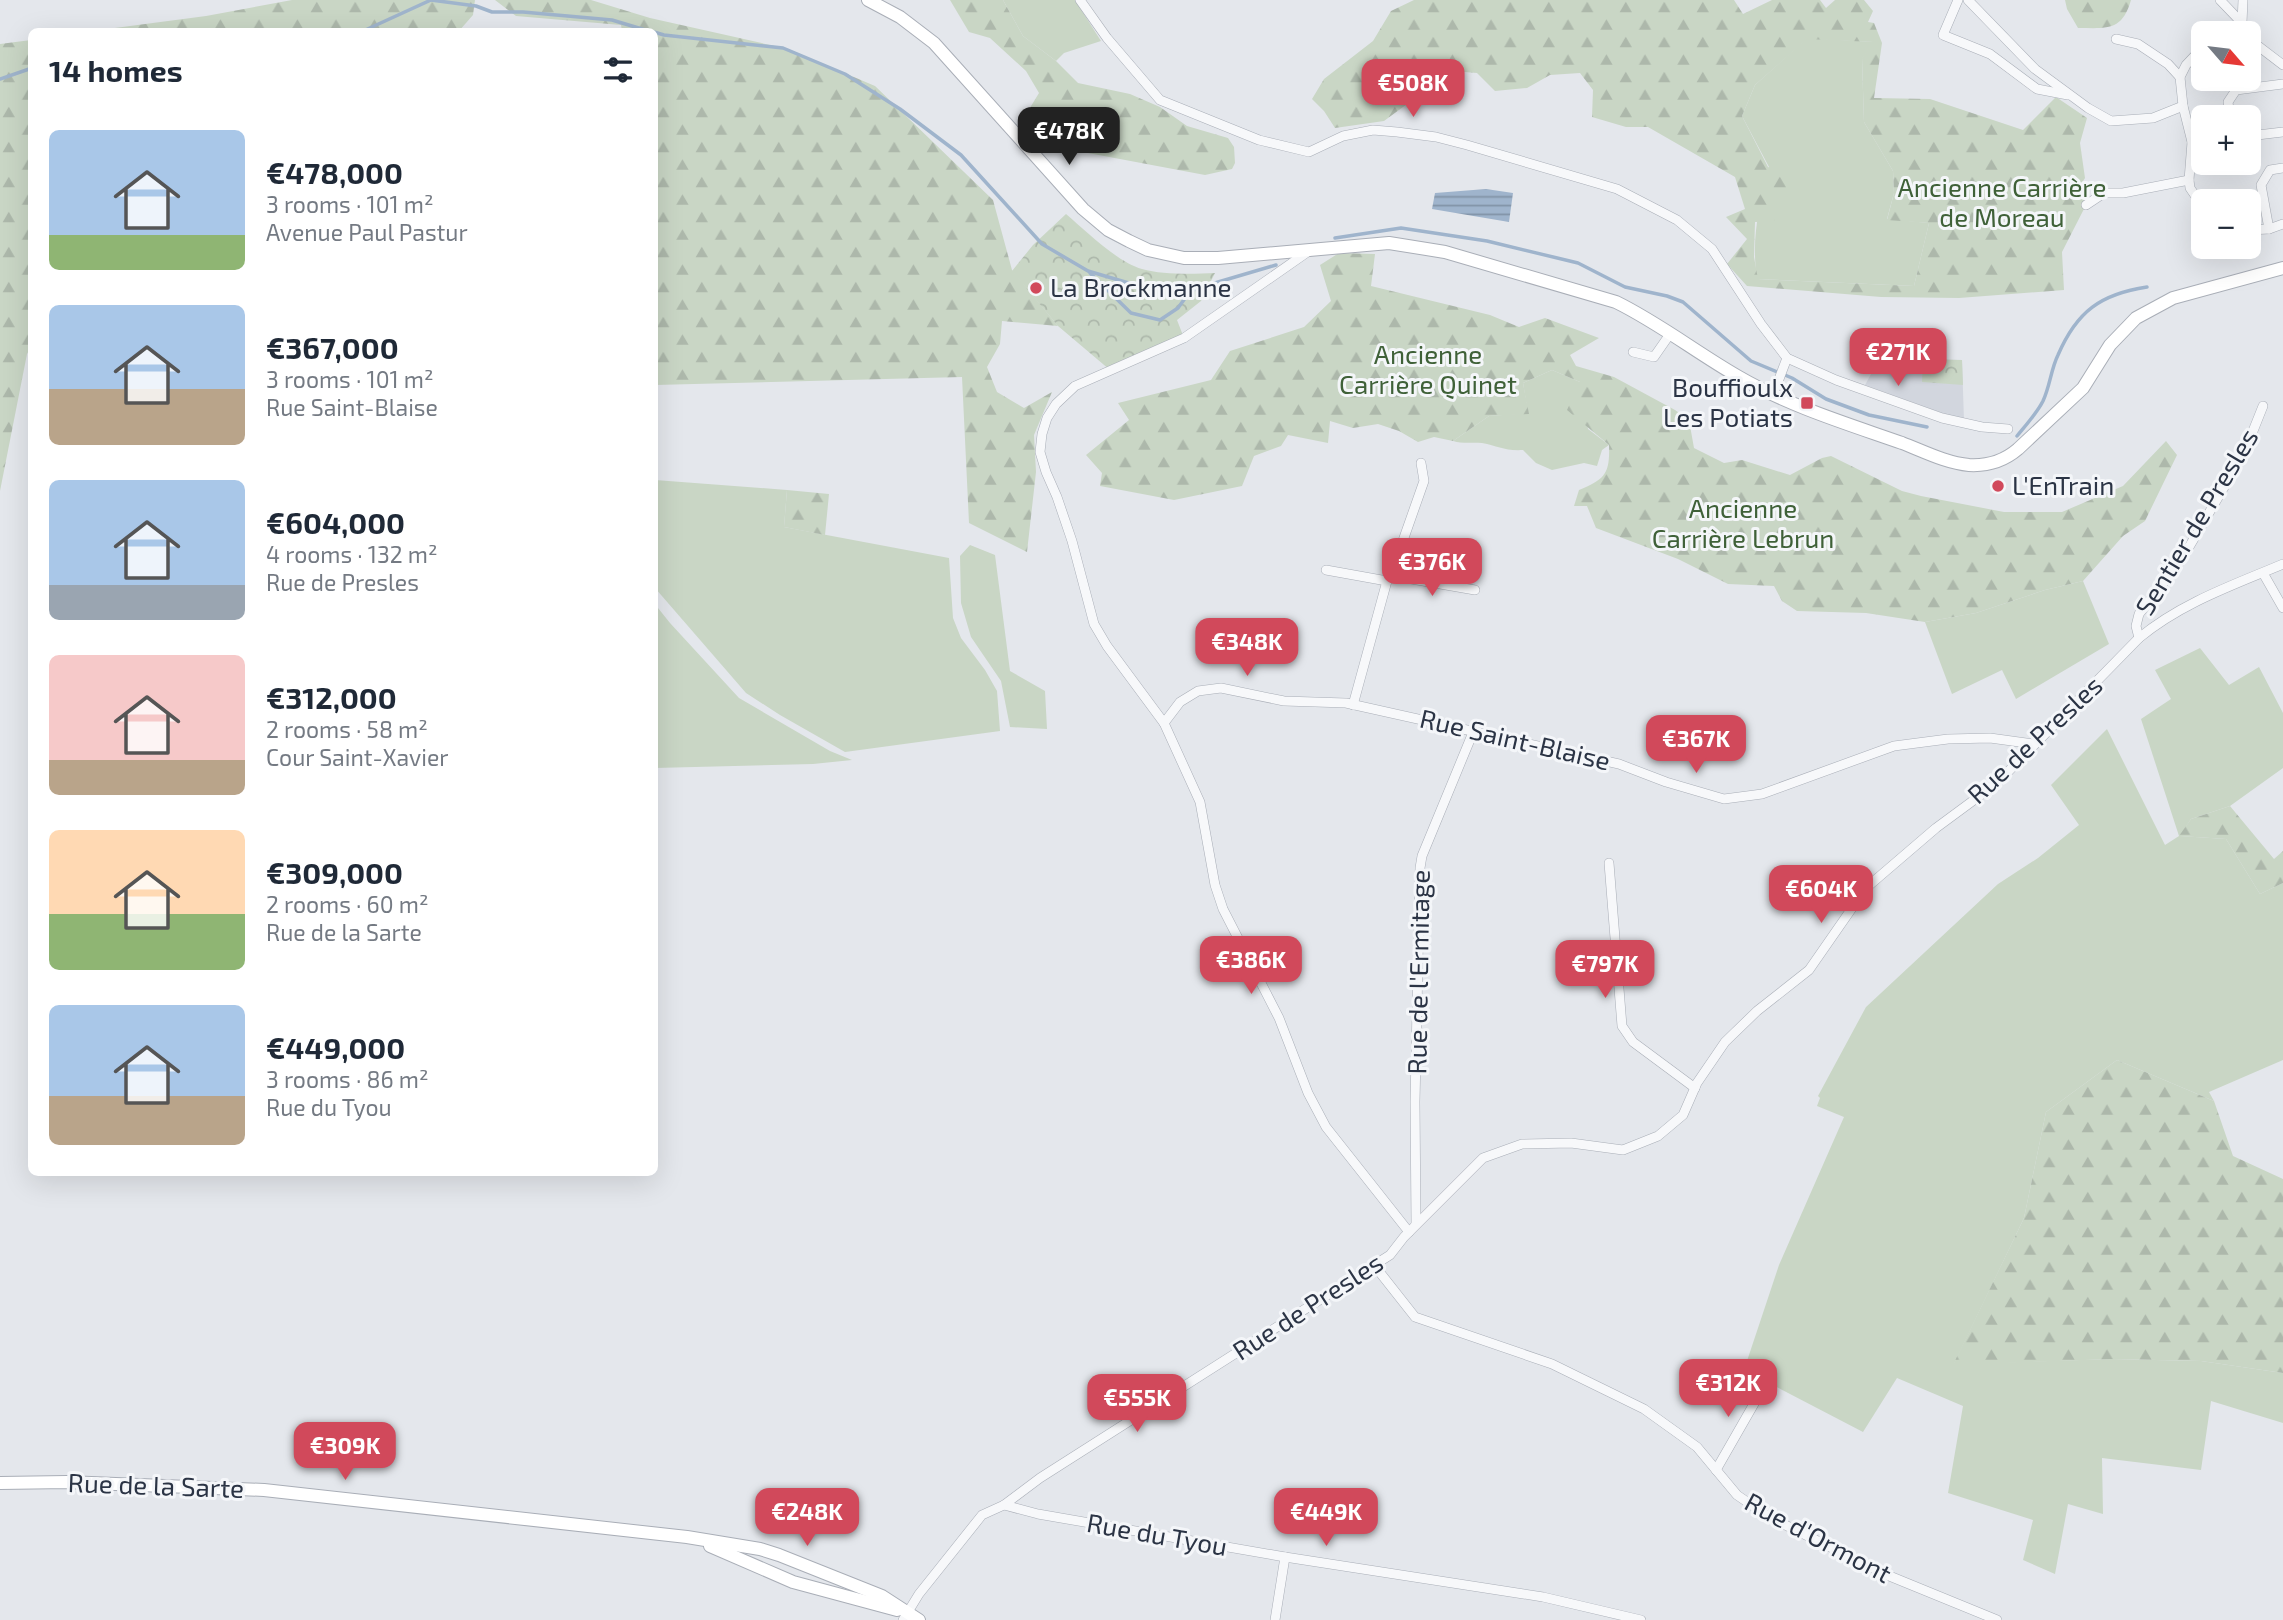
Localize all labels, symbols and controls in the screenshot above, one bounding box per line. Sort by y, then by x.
north arrow [2191,21,2261,91]
map controls [2191,21,2261,259]
icon: filters [599,51,637,89]
text: 14 homes [49,52,183,88]
pin: €508K [1364,60,1462,119]
text: €508K [1378,68,1448,96]
button: + [2191,105,2261,175]
pin: €478K [1020,108,1118,167]
text: €478K [1034,116,1104,144]
text: €478,000 [266,154,403,190]
icon: home [105,158,189,242]
park label: Ancienne Carrière de Moreau [1898,171,2106,232]
button: − [2191,189,2261,259]
text: 3 rooms · 101 m² [266,190,433,218]
text: Avenue Paul Pastur [266,218,468,246]
place label: La Brockmanne [1050,271,1232,302]
marker: La Brockmanne [1028,280,1044,296]
pin: €271K [1849,328,1947,388]
text: €367,000 [266,329,399,365]
icon: home [105,333,189,417]
text: €271K [1866,337,1930,365]
park label: Ancienne Carrière Quinet [1339,338,1517,399]
text: 3 rooms · 101 m² [266,365,433,393]
place label: Bouffioulx Les Potiats [1663,371,1793,432]
text: Rue Saint-Blaise [266,393,438,421]
marker: Bouffioulx Les Potiats [1799,395,1815,411]
street label: Sentier de Presles [2128,422,2264,620]
place label: L'EnTrain [2012,469,2114,500]
marker: L'EnTrain [1990,478,2006,494]
park label: Ancienne Carrière Lebrun [1652,492,1834,553]
text: €604,000 [266,504,405,540]
icon: home [105,508,189,592]
pin: €376K [1383,538,1481,598]
text: 4 rooms · 132 m² [266,540,438,568]
text: €376K [1398,547,1466,575]
text: Rue de Presles [266,568,419,596]
pin: €348K [1198,618,1296,678]
text: €348K [1211,627,1283,655]
street label: Rue de Presles [1960,669,2108,809]
text: €312,000 [266,679,397,715]
icon: home [105,683,189,767]
street label: Rue Saint-Blaise [1417,702,1613,775]
text: 2 rooms · 58 m² [266,715,428,743]
pin: €367K [1647,716,1745,775]
text: €367K [1662,724,1730,752]
text: Cour Saint-Xavier [266,743,449,771]
text: €309,000 [266,854,403,890]
icon: home [105,858,189,942]
pin: €604K [1772,866,1870,925]
street label: Rue de l'Ermitage [1400,869,1435,1075]
text: €604K [1785,874,1857,902]
text: 2 rooms · 60 m² [266,890,428,918]
text: Rue de la Sarte [266,918,422,946]
pin: €386K [1202,936,1300,996]
pin: €797K [1556,940,1654,1000]
text: €386K [1216,945,1286,973]
text: €797K [1571,949,1639,977]
text: €449,000 [266,1029,405,1065]
icon: home [105,1033,189,1117]
text: 3 rooms · 86 m² [266,1065,428,1093]
text: Rue du Tyou [266,1093,392,1121]
street label: Rue de Presles [1226,1246,1388,1366]
pin: €312K [1679,1360,1777,1419]
text: €312K [1695,1368,1761,1396]
pin: €555K [1088,1374,1186,1434]
text: €555K [1103,1383,1171,1411]
pin: €309K [296,1422,394,1482]
text: €309K [310,1431,380,1459]
street label: Rue de la Sarte [67,1466,245,1503]
street label: Rue d'Ormont [1740,1485,1897,1588]
pin: €248K [758,1488,856,1548]
pin: €449K [1277,1488,1375,1548]
text: €248K [771,1497,843,1525]
text: €449K [1290,1497,1362,1525]
street label: Rue du Tyou [1085,1506,1230,1561]

